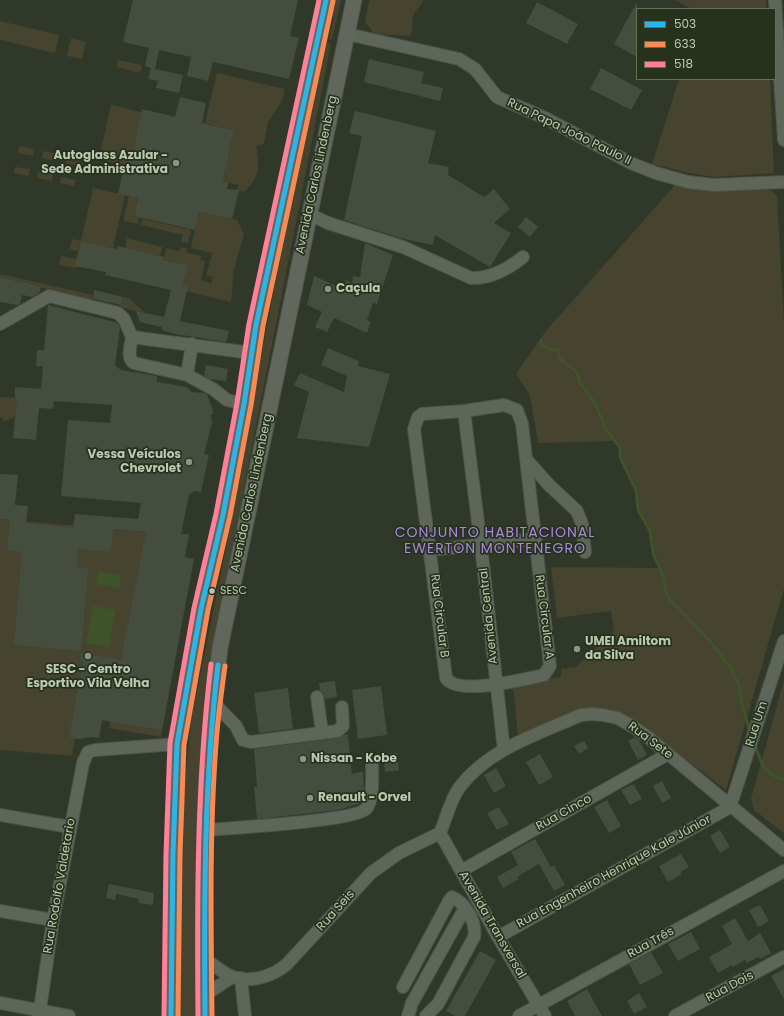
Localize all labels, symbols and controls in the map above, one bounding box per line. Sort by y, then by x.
legend [636,8,776,80]
text: 503 [674,15,696,32]
text: 633 [674,35,696,52]
text: 518 [674,55,693,72]
street label: Avenida Carlos Lindenberg [293,95,341,255]
street label: Rua Papa João Paulo II [505,96,633,168]
place label: Autoglass Azular - Sede Administrativa [41,149,168,177]
marker: Autoglass Azular - Sede Administrativa [171,158,181,168]
place label: Caçula [336,282,380,296]
marker: Caçula [323,284,333,294]
street label: Avenida Carlos Lindenberg [228,413,276,573]
place label: Vessa Veículos Chevrolet [88,448,181,476]
marker: Vessa Veículos Chevrolet [184,457,194,467]
district label: CONJUNTO HABITACIONAL EWERTON MONTENEGRO [395,525,595,558]
street label: Avenida Central [477,567,501,665]
street label: Rua Circular B [427,573,451,659]
street label: Rua Circular A [532,574,556,660]
place label: SESC [220,584,247,598]
marker: SESC [207,586,217,596]
place label: UMEI Amiltom da Silva [585,635,671,663]
marker: UMEI Amiltom da Silva [572,644,582,654]
marker: SESC - Centro Esportivo Vila Velha [83,651,93,661]
place label: SESC - Centro Esportivo Vila Velha [27,663,149,691]
street label: Rua Um [743,700,771,748]
street label: Rua Sete [625,719,675,763]
place label: Nissan - Kobe [311,752,397,766]
marker: Nissan - Kobe [298,754,308,764]
place label: Renault - Orvel [318,791,411,805]
street label: Rua Cinco [534,792,594,834]
marker: Renault - Orvel [305,793,315,803]
street label: Rua Engenheiro Henrique Kale Júnior [514,812,714,932]
street label: Rua Rodolfo Valdetario [41,817,79,955]
street label: Avenida Transversal [455,869,529,981]
street label: Rua Seis [314,888,358,934]
street label: Rua Três [625,924,677,962]
street label: Rua Dois [704,969,756,1005]

